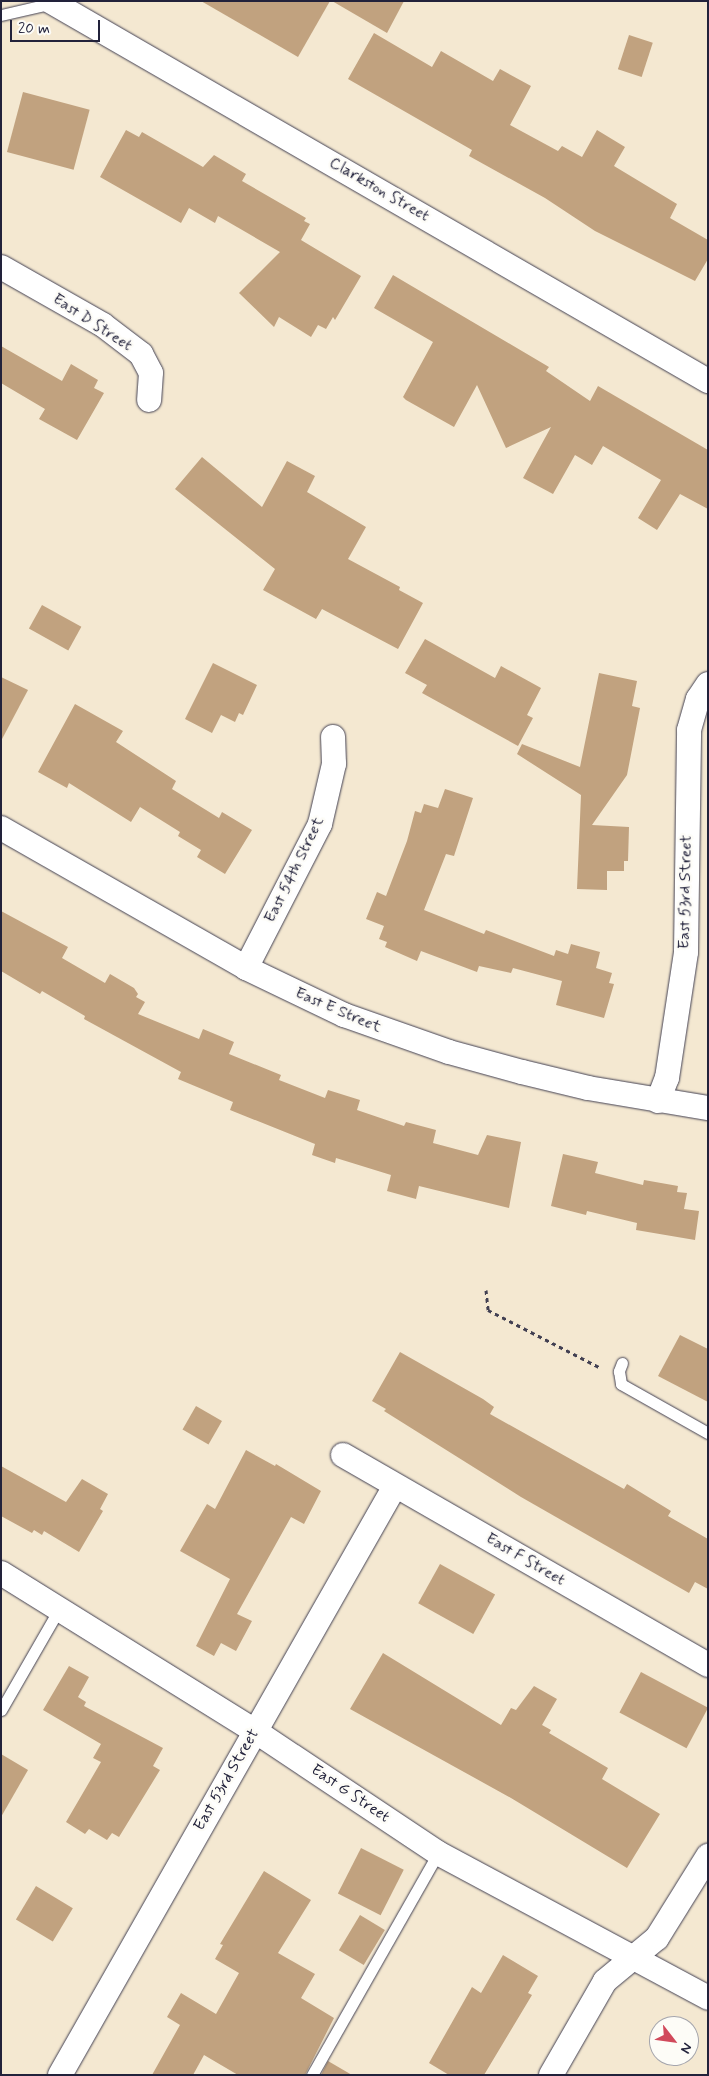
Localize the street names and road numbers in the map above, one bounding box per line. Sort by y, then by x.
street label: Clarkston Street [325,153,433,227]
street label: East D Street [47,289,137,357]
street label: East 54th Street [261,814,329,926]
street label: East 53rd Street [675,835,697,949]
street label: East E Street [292,984,384,1038]
street label: East F Street [481,1529,569,1591]
street label: East 53rd Street [190,1726,264,1834]
street label: East G Street [306,1760,394,1828]

